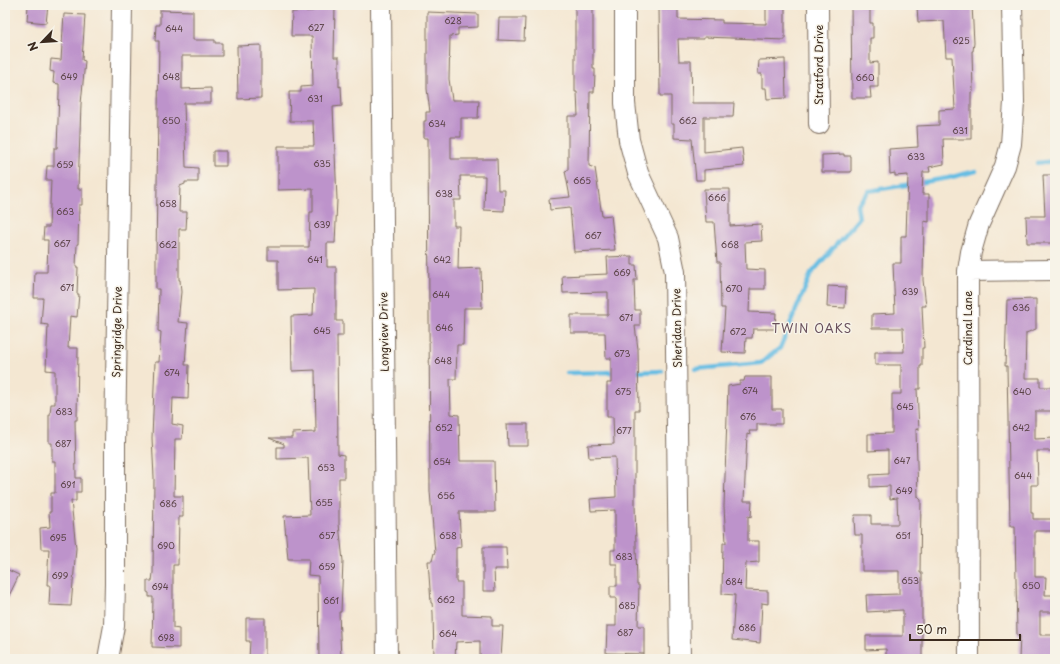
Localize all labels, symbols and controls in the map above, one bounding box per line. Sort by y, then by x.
house number: 628 [444,13,462,27]
house number: 627 [308,20,324,34]
house number: 644 [165,21,183,35]
north arrow [22,22,62,62]
street label: Stratford Drive [810,25,827,105]
house number: 625 [952,33,970,47]
text: N [23,39,42,54]
house number: 649 [60,69,78,83]
house number: 648 [162,69,180,83]
house number: 660 [855,70,875,84]
house number: 631 [307,91,323,105]
house number: 650 [162,113,181,127]
house number: 662 [679,113,697,127]
house number: 634 [428,116,446,130]
house number: 631 [952,123,968,137]
house number: 633 [907,149,925,163]
house number: 635 [313,156,331,170]
house number: 659 [56,157,74,171]
house number: 665 [573,173,591,187]
house number: 638 [435,186,453,200]
house number: 666 [708,190,726,204]
house number: 658 [159,196,177,210]
house number: 663 [56,204,74,218]
house number: 639 [313,217,331,231]
house number: 667 [584,228,602,242]
house number: 667 [53,236,71,250]
house number: 662 [159,237,177,251]
house number: 668 [721,237,739,251]
house number: 641 [307,252,323,266]
house number: 642 [433,252,451,266]
house number: 669 [613,265,631,279]
house number: 671 [60,280,74,294]
house number: 670 [725,281,743,295]
house number: 639 [901,284,919,298]
street label: Springridge Drive [107,286,126,378]
house number: 644 [432,287,450,301]
street label: Sheridan Drive [667,288,686,368]
street label: Cardinal Lane [959,291,976,365]
street label: Longview Drive [374,292,393,372]
house number: 636 [1012,300,1030,314]
house number: 671 [619,310,633,324]
district label: TWIN OAKS [772,319,852,337]
house number: 646 [435,320,453,334]
house number: 645 [313,323,331,337]
house number: 672 [729,324,747,338]
house number: 673 [614,346,630,360]
house number: 648 [434,353,452,367]
house number: 674 [164,365,180,379]
house number: 674 [742,383,758,397]
house number: 675 [615,384,631,398]
house number: 640 [1013,384,1032,398]
house number: 645 [896,399,914,413]
house number: 683 [55,404,73,418]
house number: 676 [740,409,756,423]
house number: 652 [435,420,453,434]
house number: 642 [1012,420,1030,434]
house number: 677 [616,423,632,437]
house number: 687 [55,436,71,450]
house number: 647 [894,453,911,467]
house number: 654 [433,454,451,468]
house number: 653 [317,460,335,474]
house number: 644 [1014,468,1032,482]
house number: 691 [60,477,76,491]
house number: 649 [895,483,913,497]
house number: 656 [437,488,455,502]
house number: 655 [315,495,333,509]
house number: 686 [159,496,177,510]
house number: 657 [319,528,335,542]
house number: 658 [439,528,457,542]
house number: 651 [895,528,911,542]
house number: 695 [49,530,67,544]
house number: 690 [157,538,175,552]
house number: 683 [615,549,633,563]
house number: 659 [318,559,336,573]
house number: 699 [52,568,69,582]
house number: 653 [901,573,919,587]
house number: 684 [725,574,743,588]
house number: 650 [1022,578,1041,592]
house number: 694 [151,579,169,593]
house number: 662 [437,592,455,606]
house number: 661 [323,593,339,607]
house number: 685 [618,598,636,612]
scale bar [910,616,1020,642]
house number: 686 [738,620,756,634]
text: 50 m [916,620,947,638]
house number: 687 [617,625,633,639]
house number: 664 [439,626,457,640]
house number: 698 [157,630,175,644]

